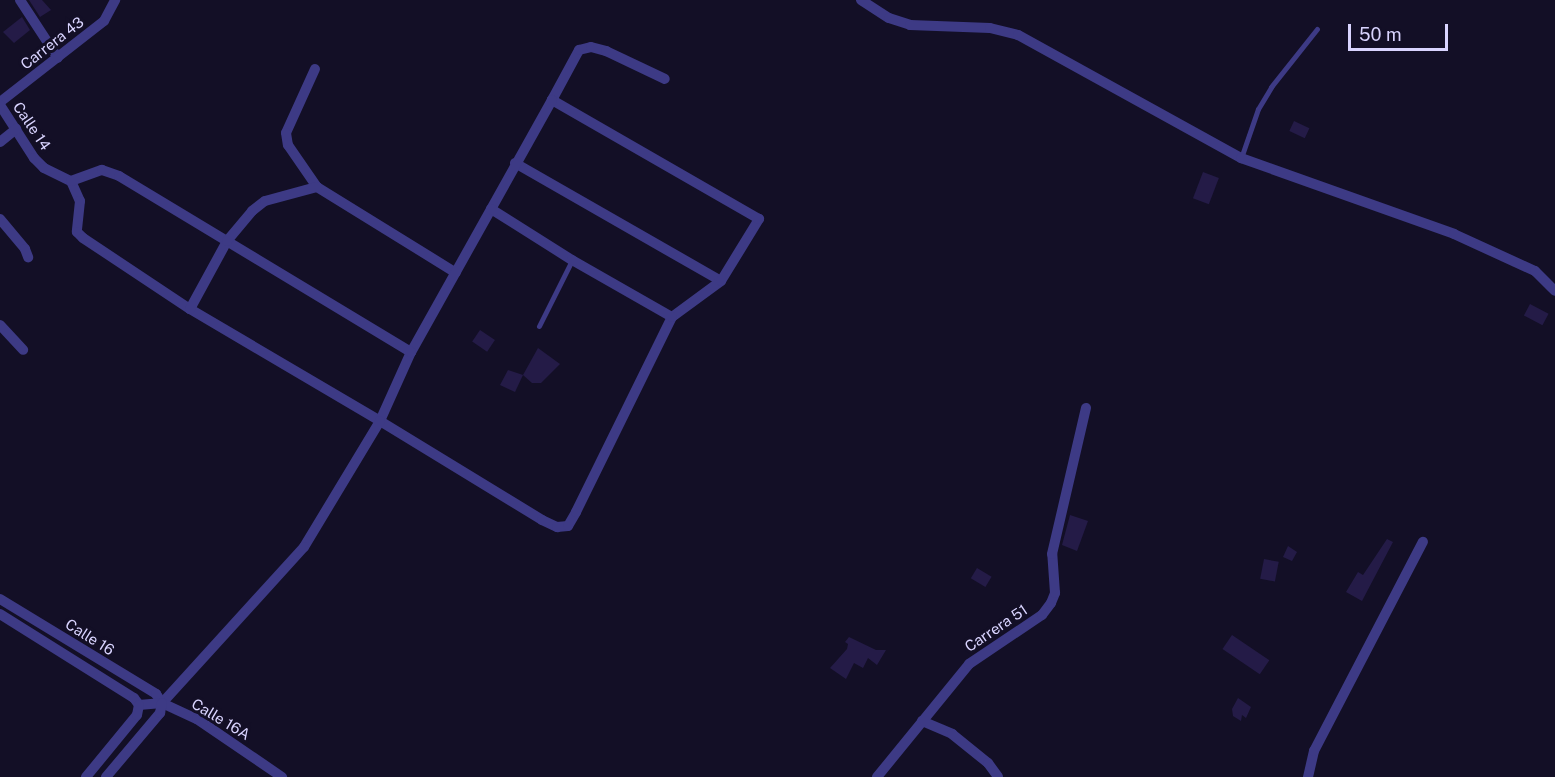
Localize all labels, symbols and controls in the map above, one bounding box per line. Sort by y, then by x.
scale bar [1351,12,1452,50]
street label: Carrera 43 [17,13,87,73]
text: 50 m [1359,24,1402,45]
street label: Calle 14 [9,98,55,154]
street label: Carrera 51 [961,600,1031,656]
street label: Calle 16 [62,615,118,659]
street label: Calle 16A [188,694,254,744]

